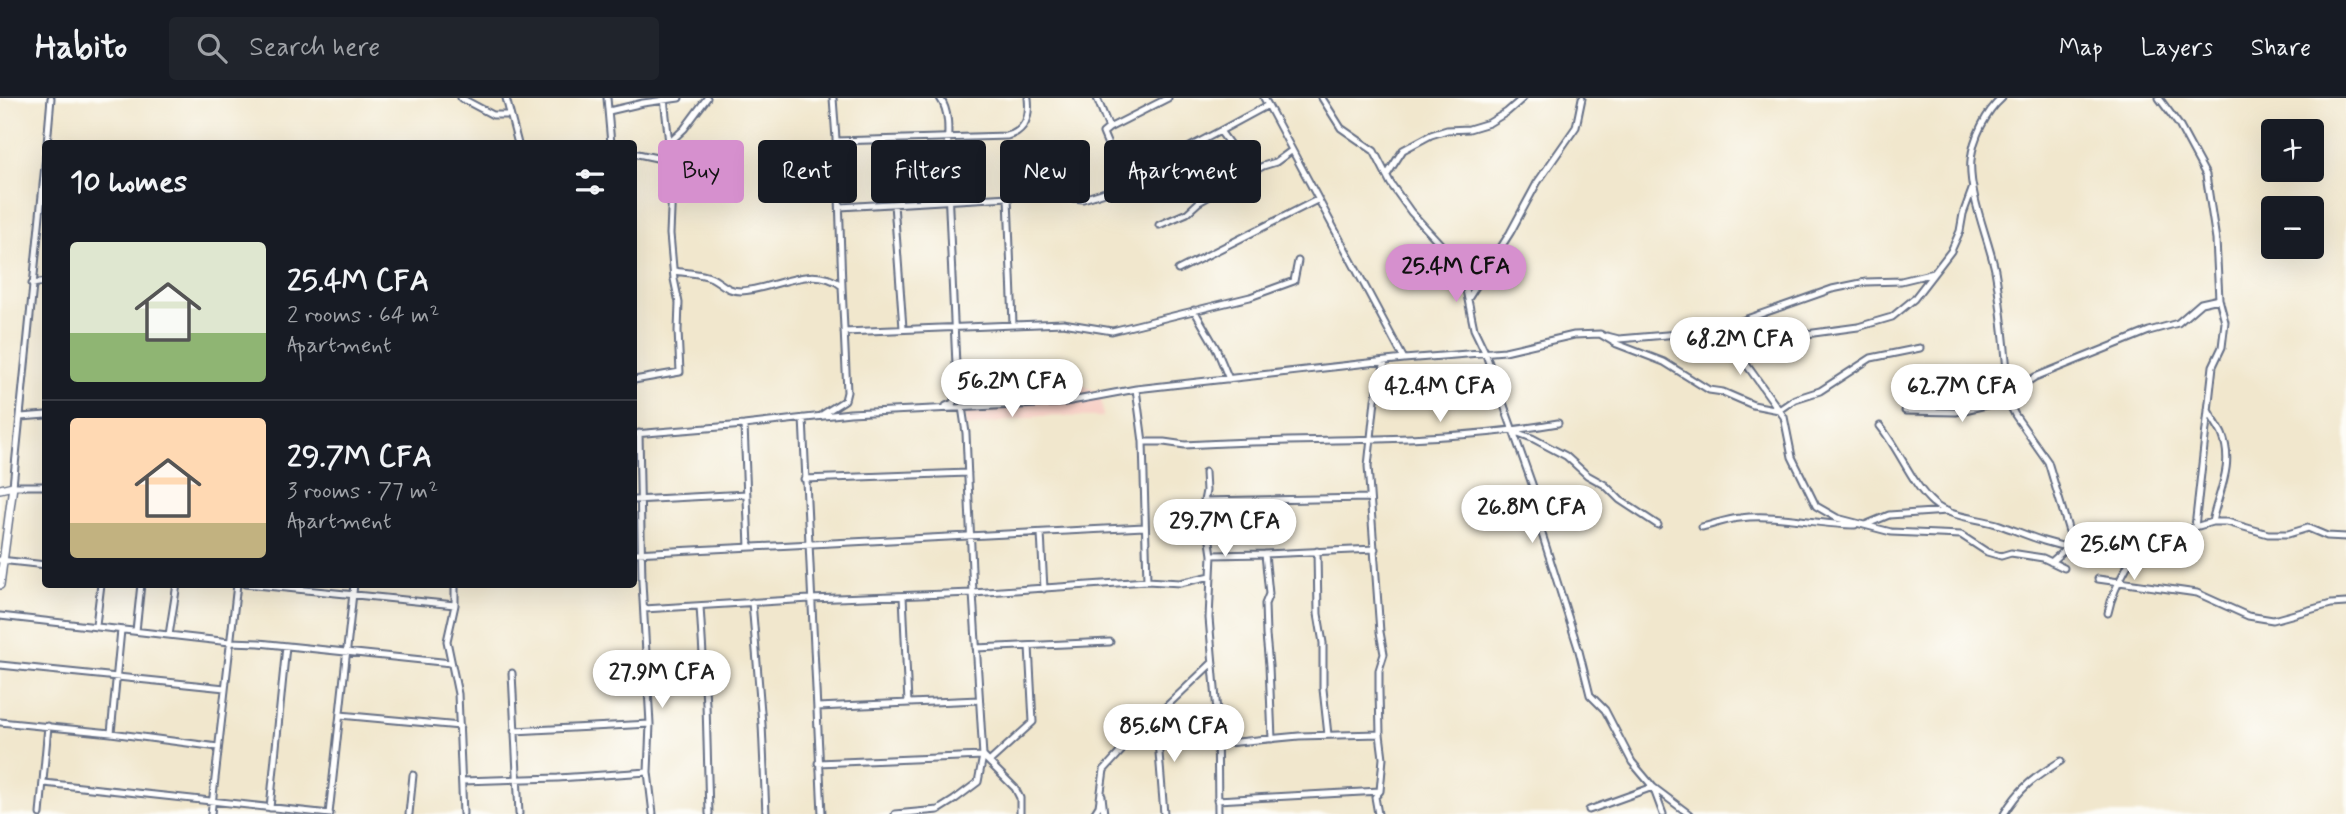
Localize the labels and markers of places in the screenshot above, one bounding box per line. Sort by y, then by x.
pin: 25.4M CFA [1376,244,1536,304]
pin: 68.2M CFA [1660,317,1820,377]
pin: 56.2M CFA [932,360,1092,419]
pin: 42.4M CFA [1360,364,1520,424]
pin: 62.7M CFA [1882,364,2042,424]
pin: 26.8M CFA [1452,486,1612,545]
pin: 29.7M CFA [1145,500,1305,559]
pin: 25.6M CFA [2054,522,2214,582]
pin: 27.9M CFA [582,650,742,710]
pin: 85.6M CFA [1094,704,1254,764]

